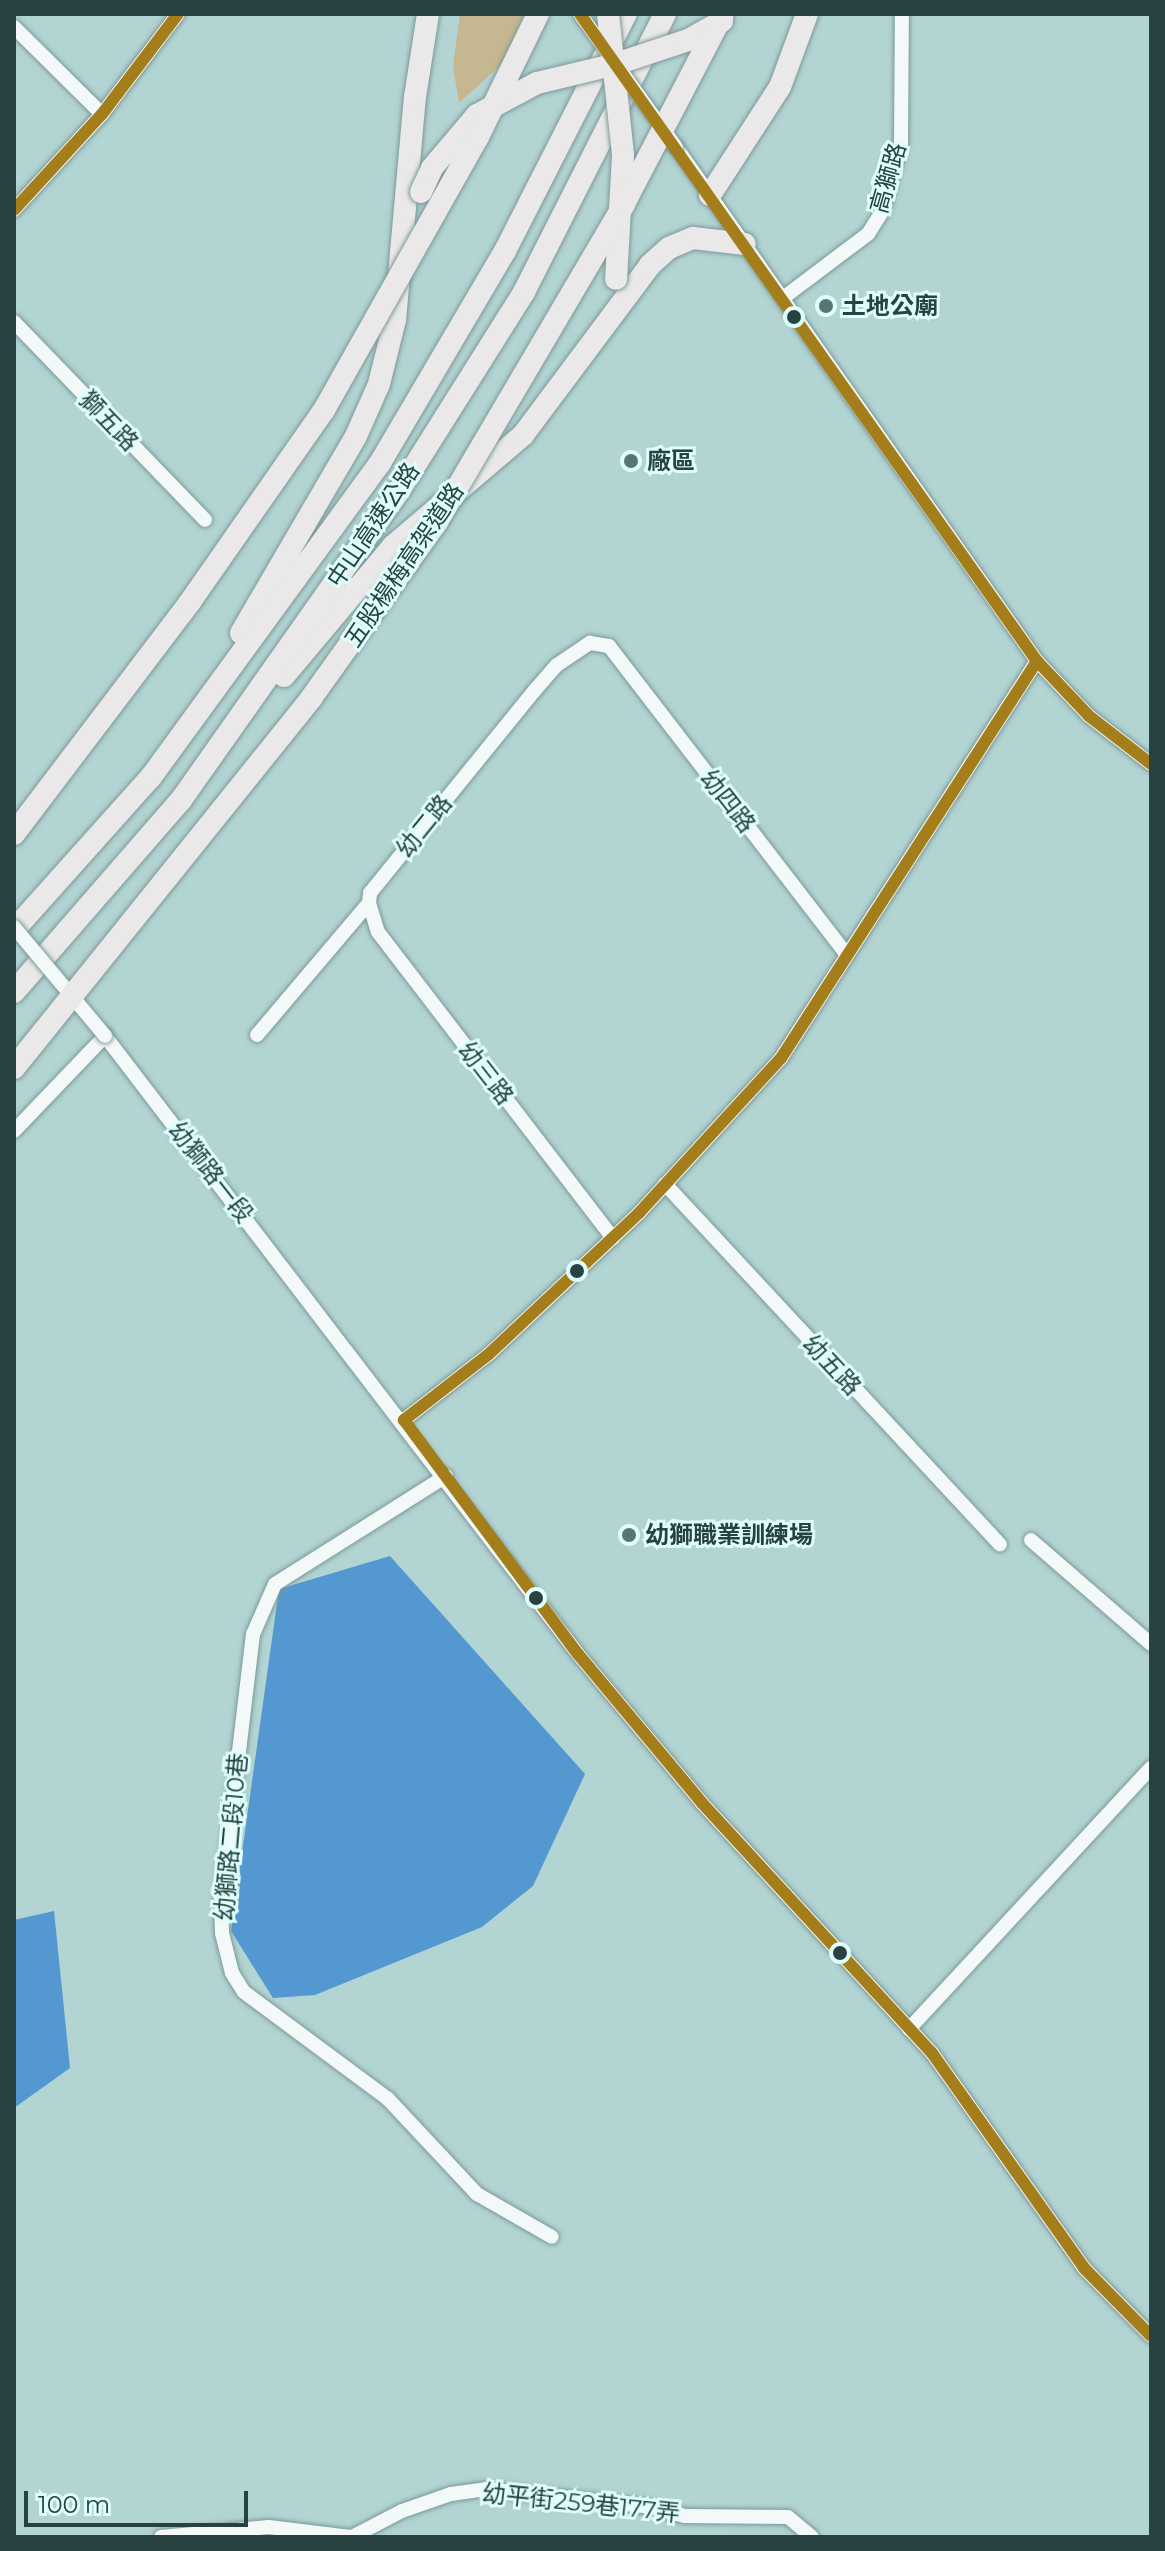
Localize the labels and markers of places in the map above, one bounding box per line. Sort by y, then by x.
place label: 土地公廟 [842,292,938,320]
marker: 土地公廟 [817,297,835,315]
unlabelled marker [786,309,802,325]
place label: 廠區 [647,447,695,475]
marker: 廠區 [622,452,640,470]
unlabelled marker [569,1263,585,1279]
place label: 幼獅職業訓練場 [645,1521,813,1549]
marker: 幼獅職業訓練場 [620,1526,638,1544]
unlabelled marker [528,1590,544,1606]
unlabelled marker [832,1945,848,1961]

